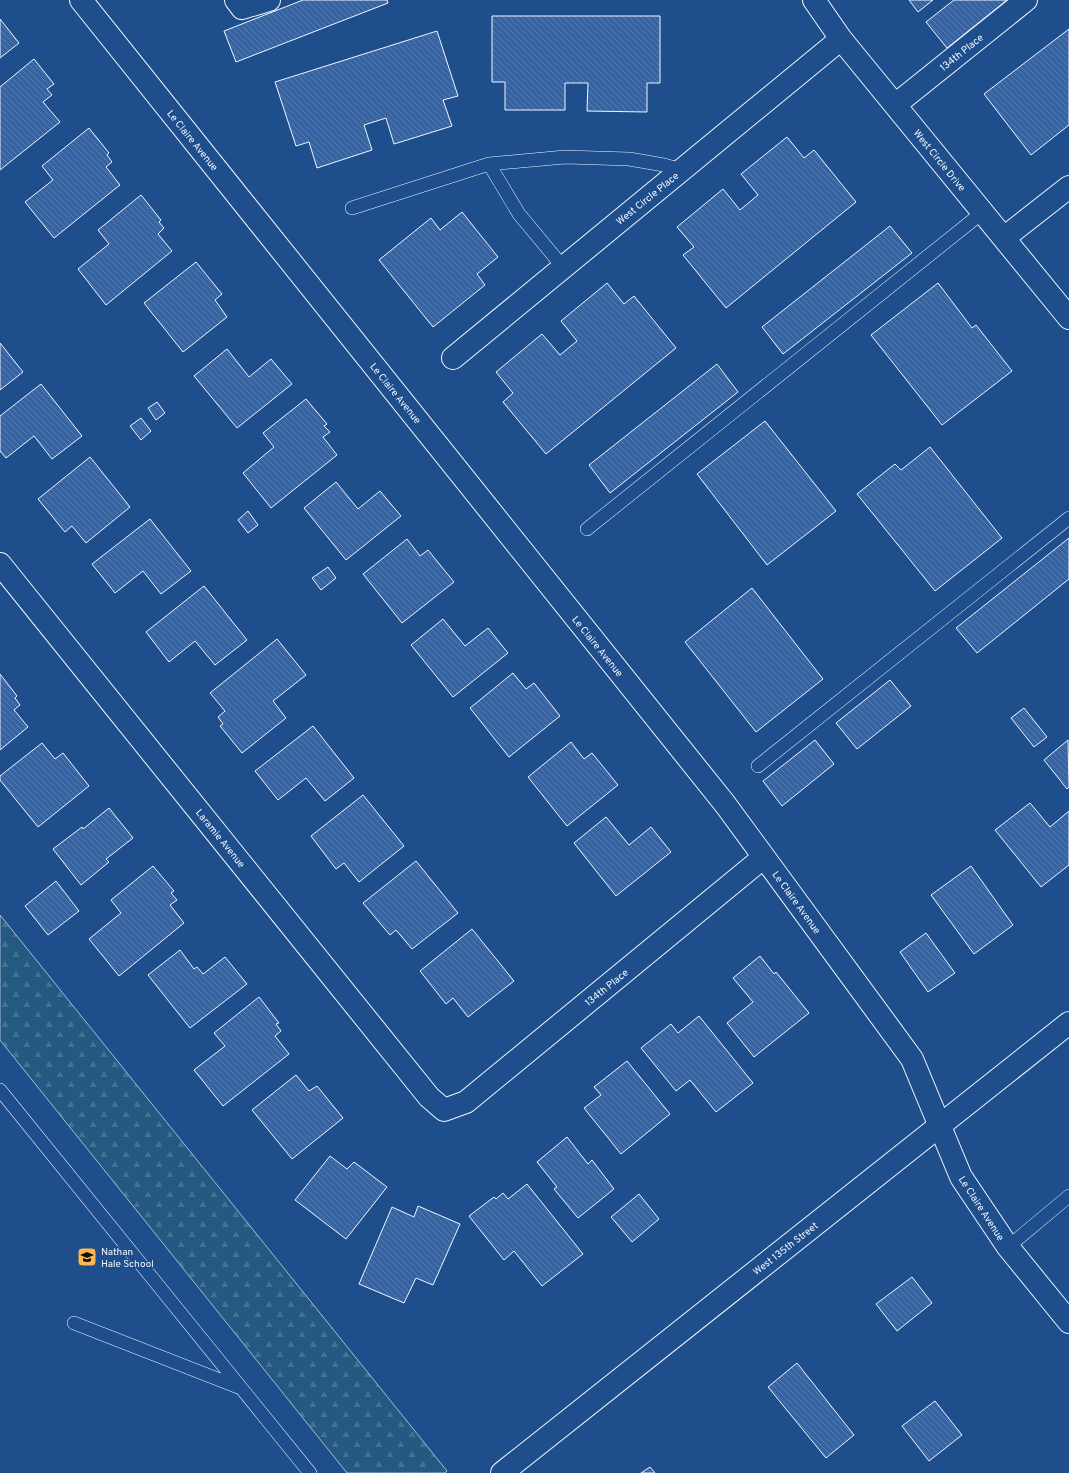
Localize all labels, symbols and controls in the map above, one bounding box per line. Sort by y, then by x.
street label: 134th Place [938,32,986,75]
street label: Le Claire Avenue [163,108,220,174]
street label: West Circle Drive [910,127,968,195]
street label: West Circle Place [614,170,682,228]
street label: Le Claire Avenue [366,361,423,427]
street label: Le Claire Avenue [568,614,625,680]
street label: Laramie Avenue [192,807,247,871]
street label: Le Claire Avenue [769,869,823,937]
street label: 134th Place [583,967,631,1010]
street label: Le Claire Avenue [955,1174,1007,1244]
street label: West 135th Street [751,1220,821,1279]
school or university icon: Nathan Hale School [76,1246,98,1268]
place label: Nathan Hale School [101,1246,154,1271]

